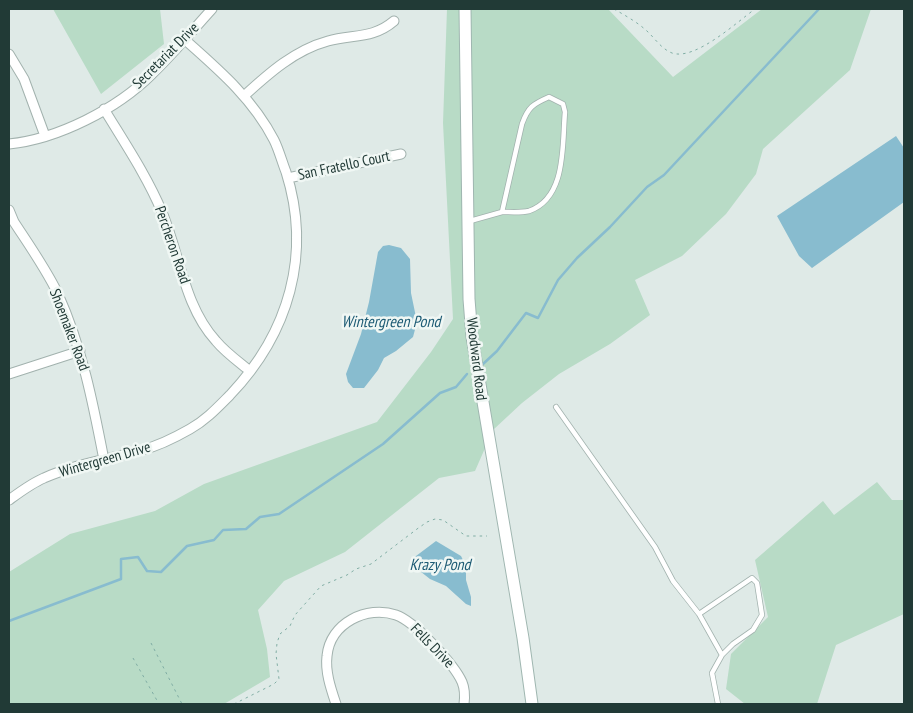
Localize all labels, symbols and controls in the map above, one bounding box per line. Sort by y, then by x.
street label: Secretariat Drive [129,19,203,93]
street label: San Fratello Court [296,147,392,185]
street label: Percheron Road [150,204,194,286]
street label: Shoemaker Road [45,287,93,373]
water label: Wintergreen Pond [342,312,440,332]
street label: Woodward Road [462,317,490,401]
street label: Wintergreen Drive [57,438,153,482]
water label: Krazy Pond [409,555,471,575]
street label: Fells Drive [406,620,458,672]

